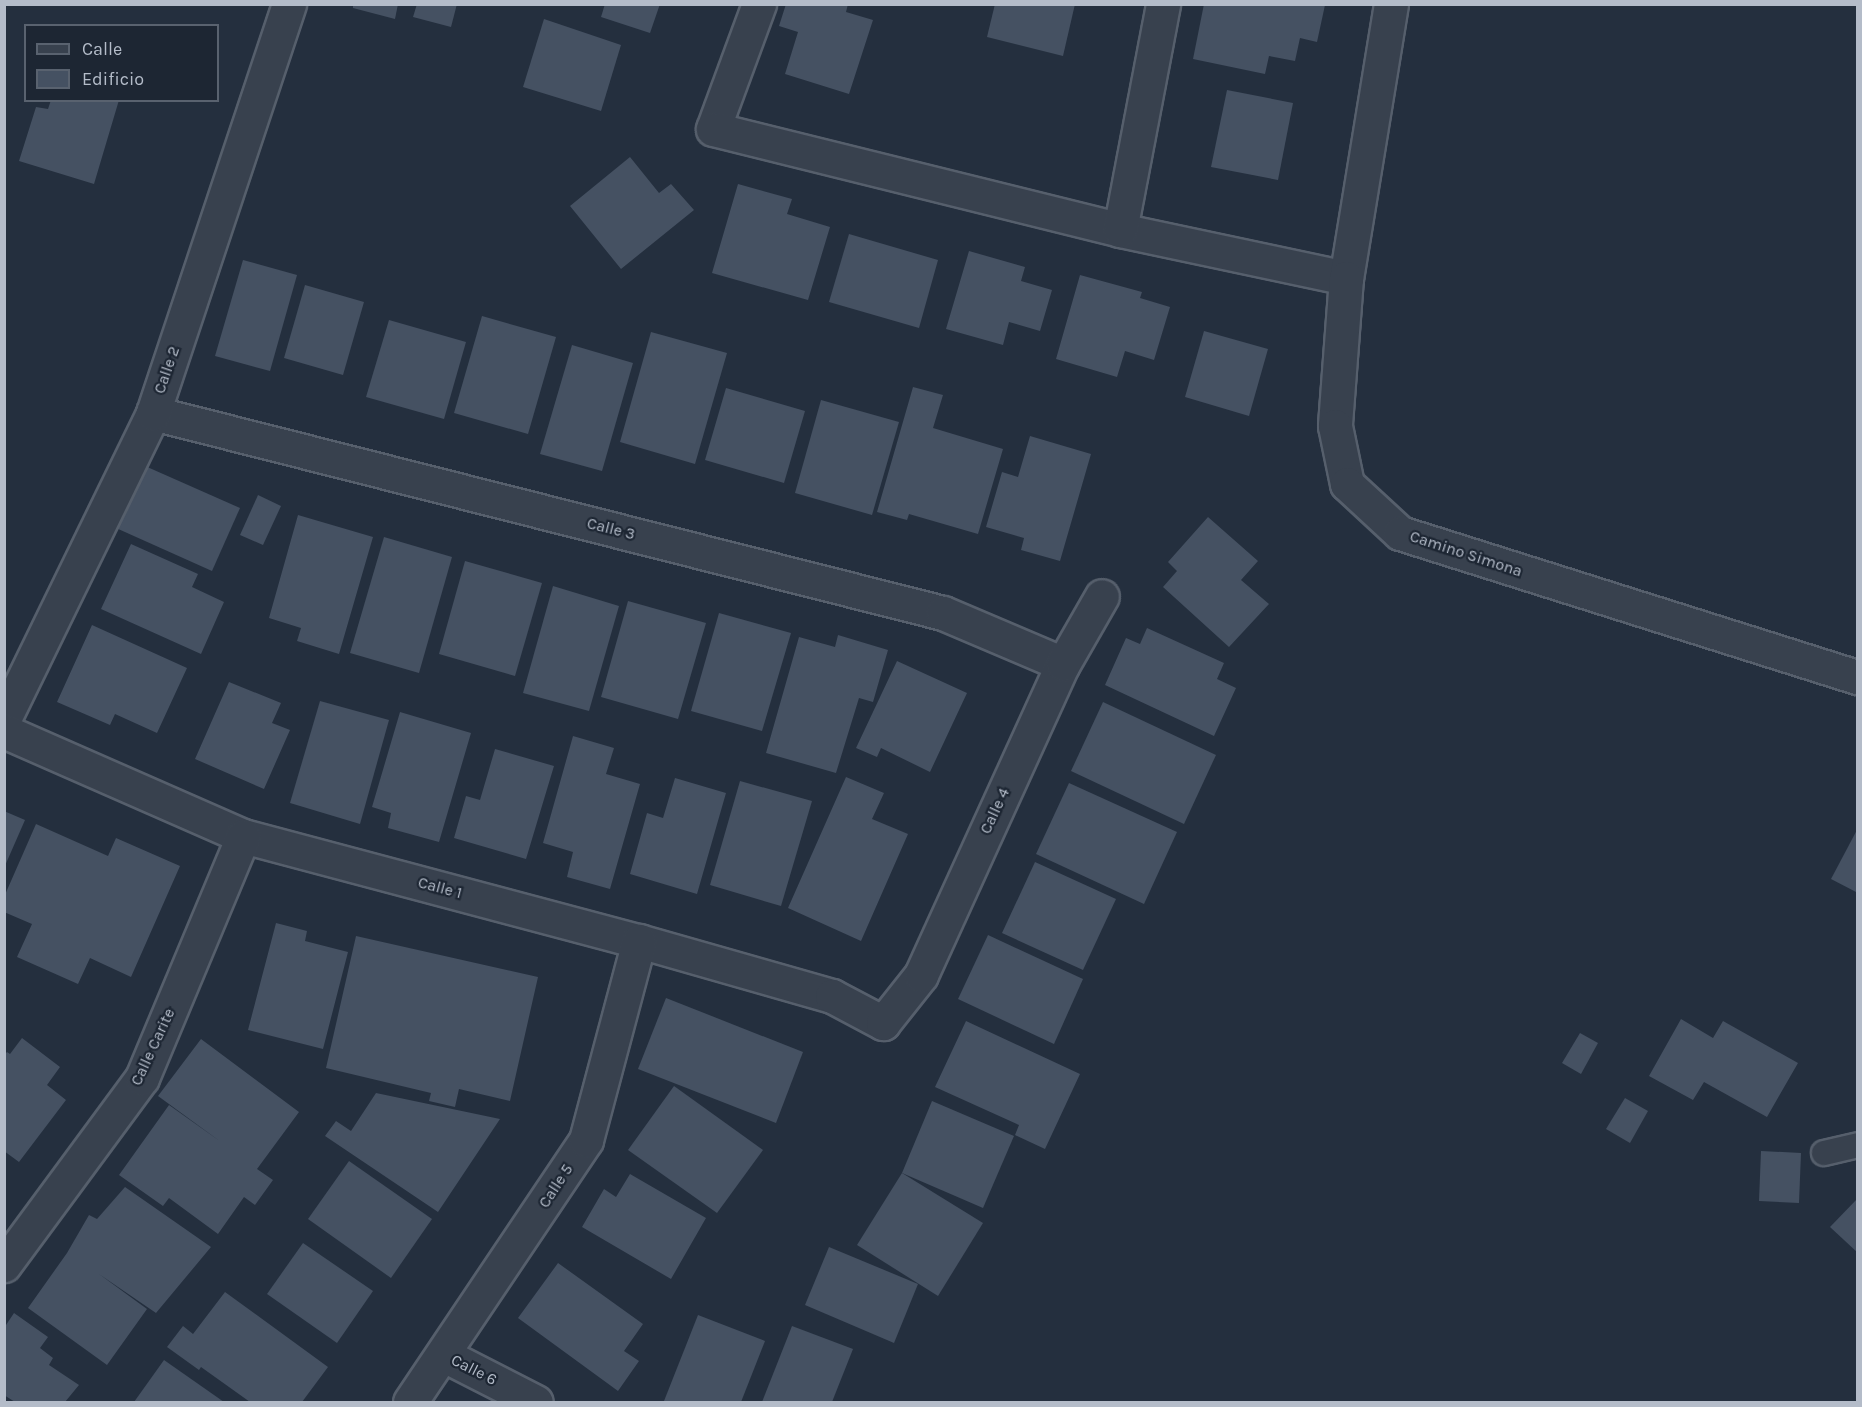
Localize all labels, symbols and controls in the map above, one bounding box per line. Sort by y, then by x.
legend [24,24,219,102]
text: Calle [82,38,122,60]
text: Edificio [82,68,144,90]
street label: Calle 2 [150,344,184,396]
street label: Calle 3 [585,514,637,544]
street label: Camino Simona [1407,527,1525,581]
street label: Calle 4 [976,785,1014,837]
street label: Calle 1 [416,873,464,903]
street label: Calle Carite [127,1005,179,1089]
street label: Calle 5 [535,1160,577,1212]
street label: Calle 6 [448,1350,500,1390]

